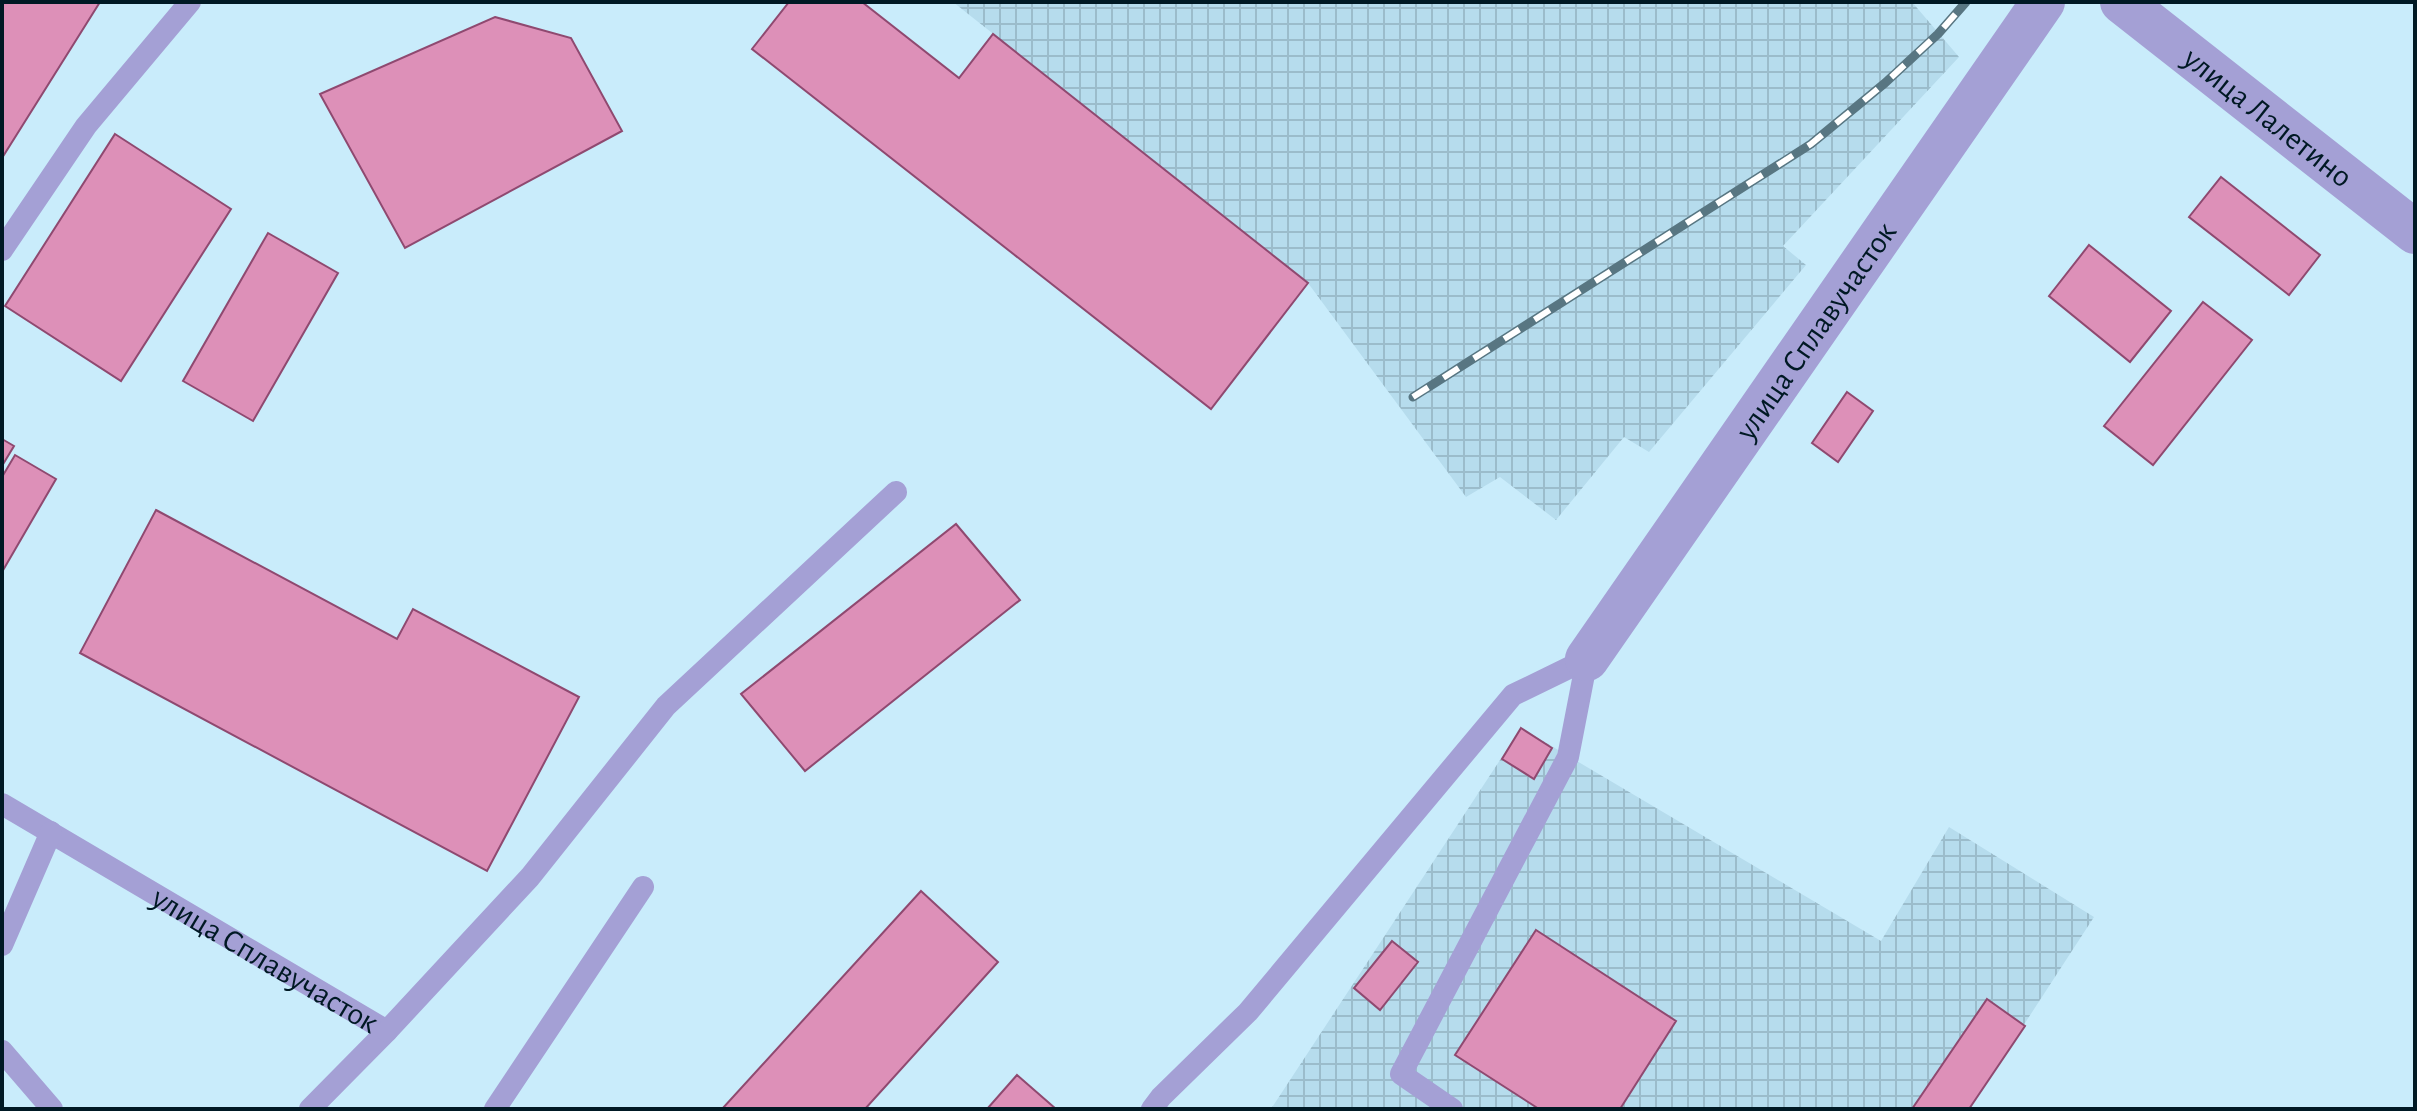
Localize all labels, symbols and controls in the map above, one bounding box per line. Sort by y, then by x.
street label: улица Лалетино [2176,41,2358,193]
street label: улица Сплавучасток [1729,216,1902,446]
street label: улица Сплавучасток [146,881,384,1039]

